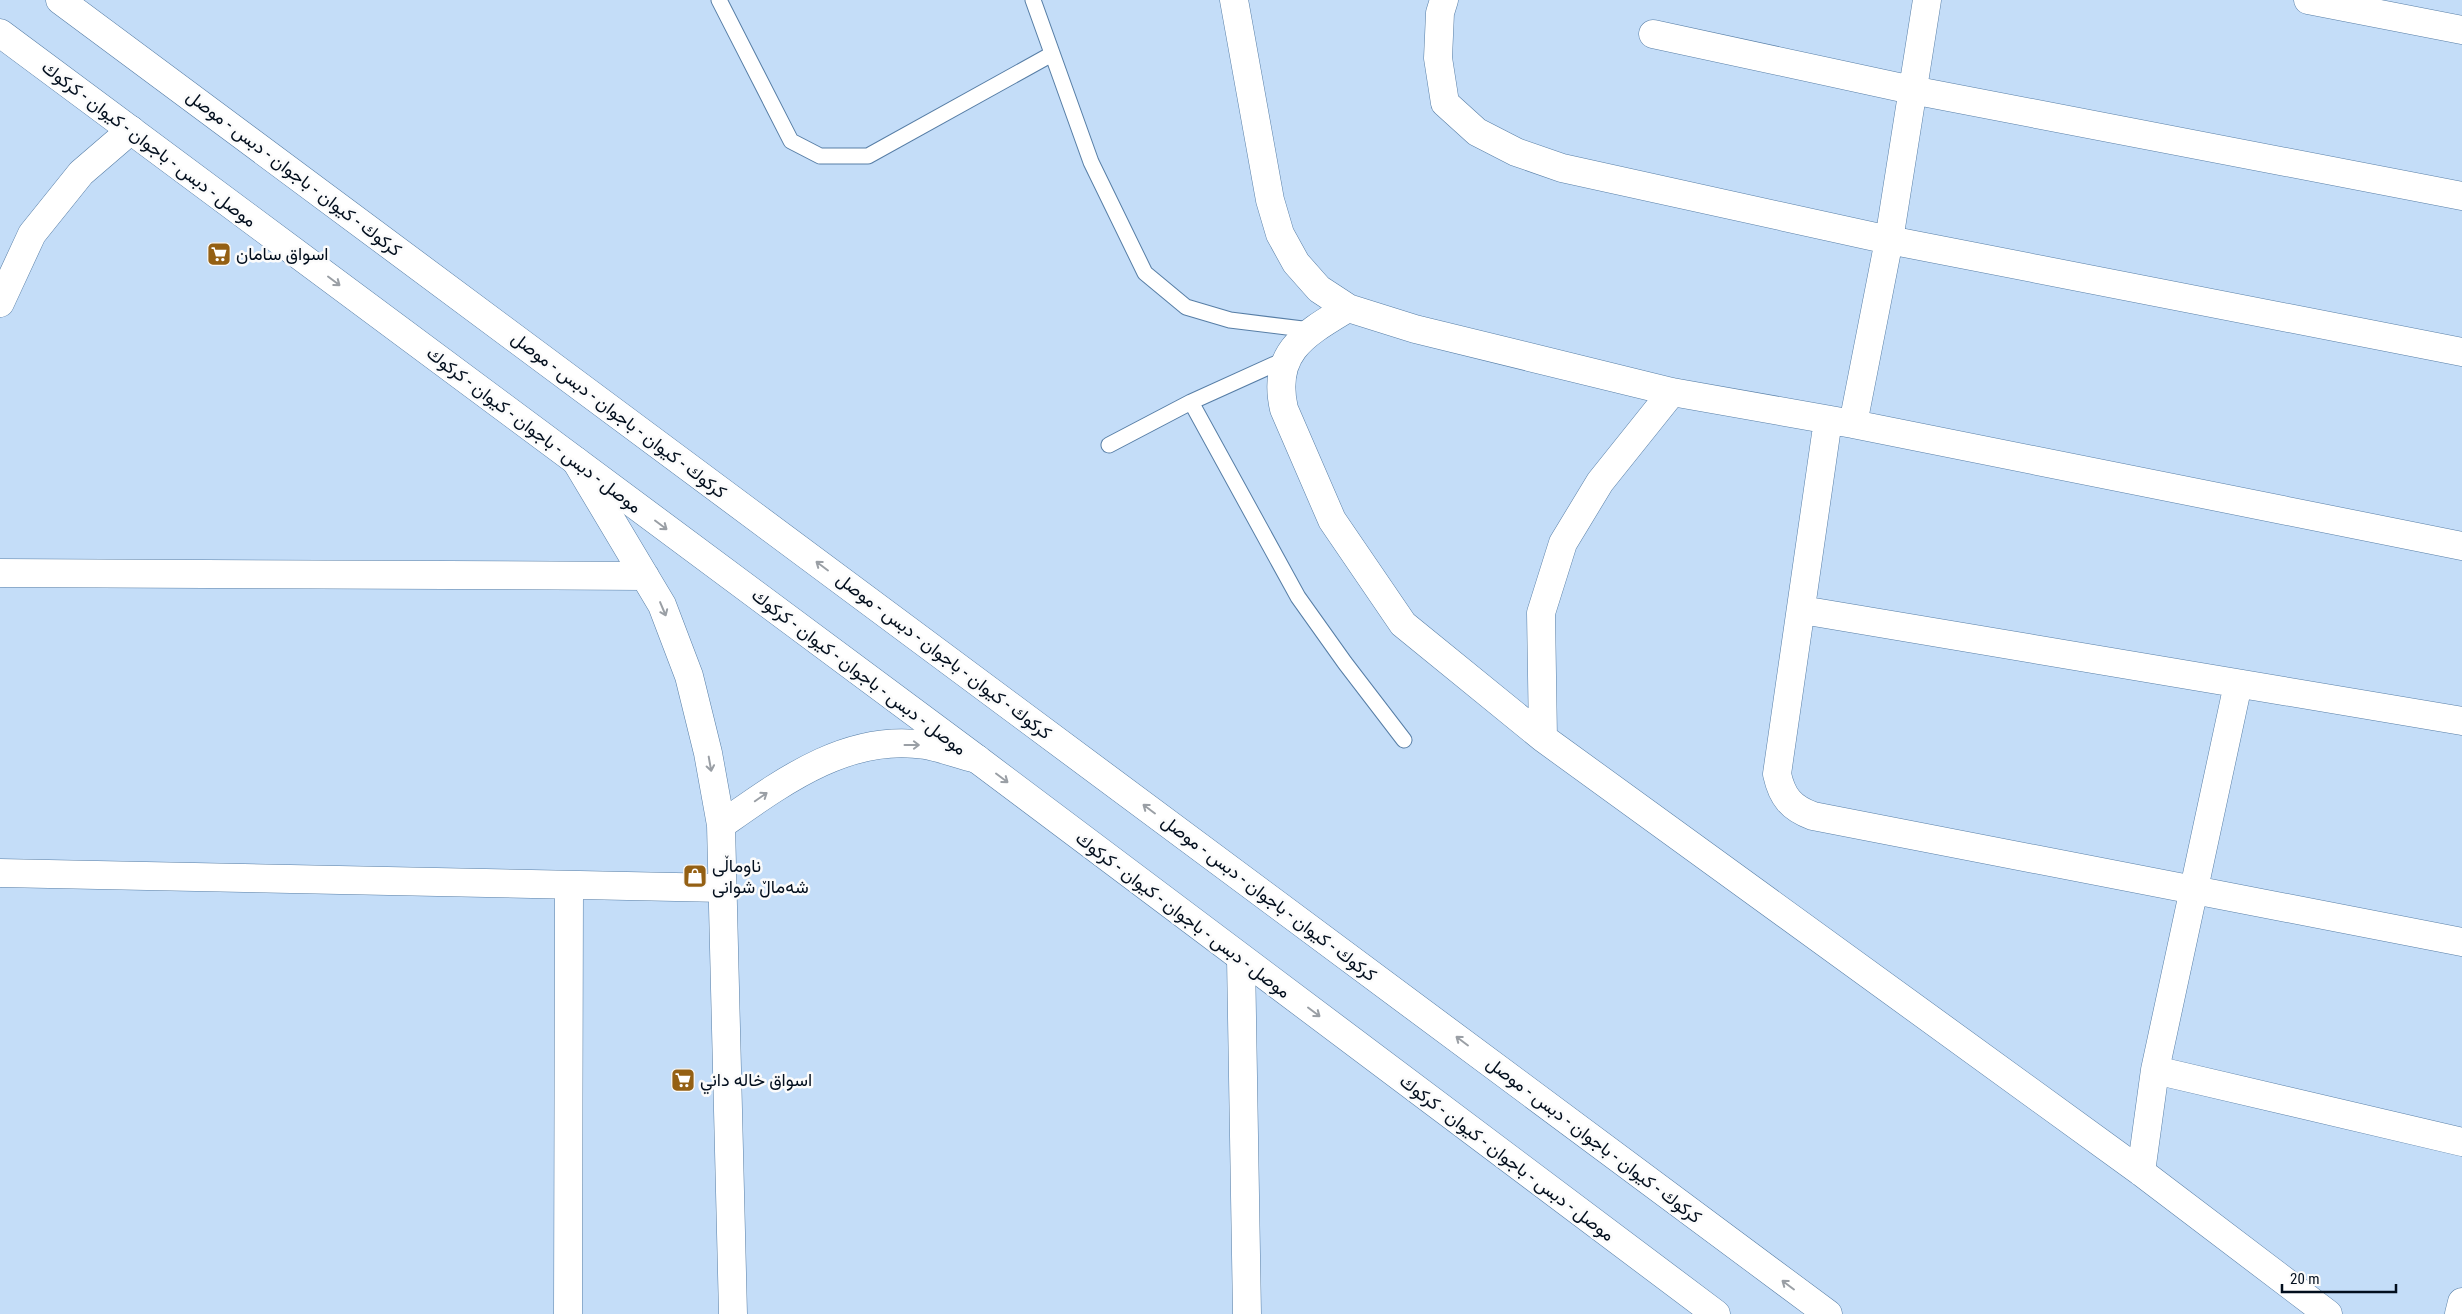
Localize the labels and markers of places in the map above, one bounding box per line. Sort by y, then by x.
supermarket icon: اسواق سامان [206,241,232,267]
place label: اسواق سامان [236,243,329,265]
place label: ناوماڵی شەماڵ شوانی [712,855,809,898]
shop icon: ناوماڵی شەماڵ شوانی [682,863,708,889]
supermarket icon: اسواق خاله داني [670,1067,696,1093]
place label: اسواق خاله داني [700,1069,812,1095]

